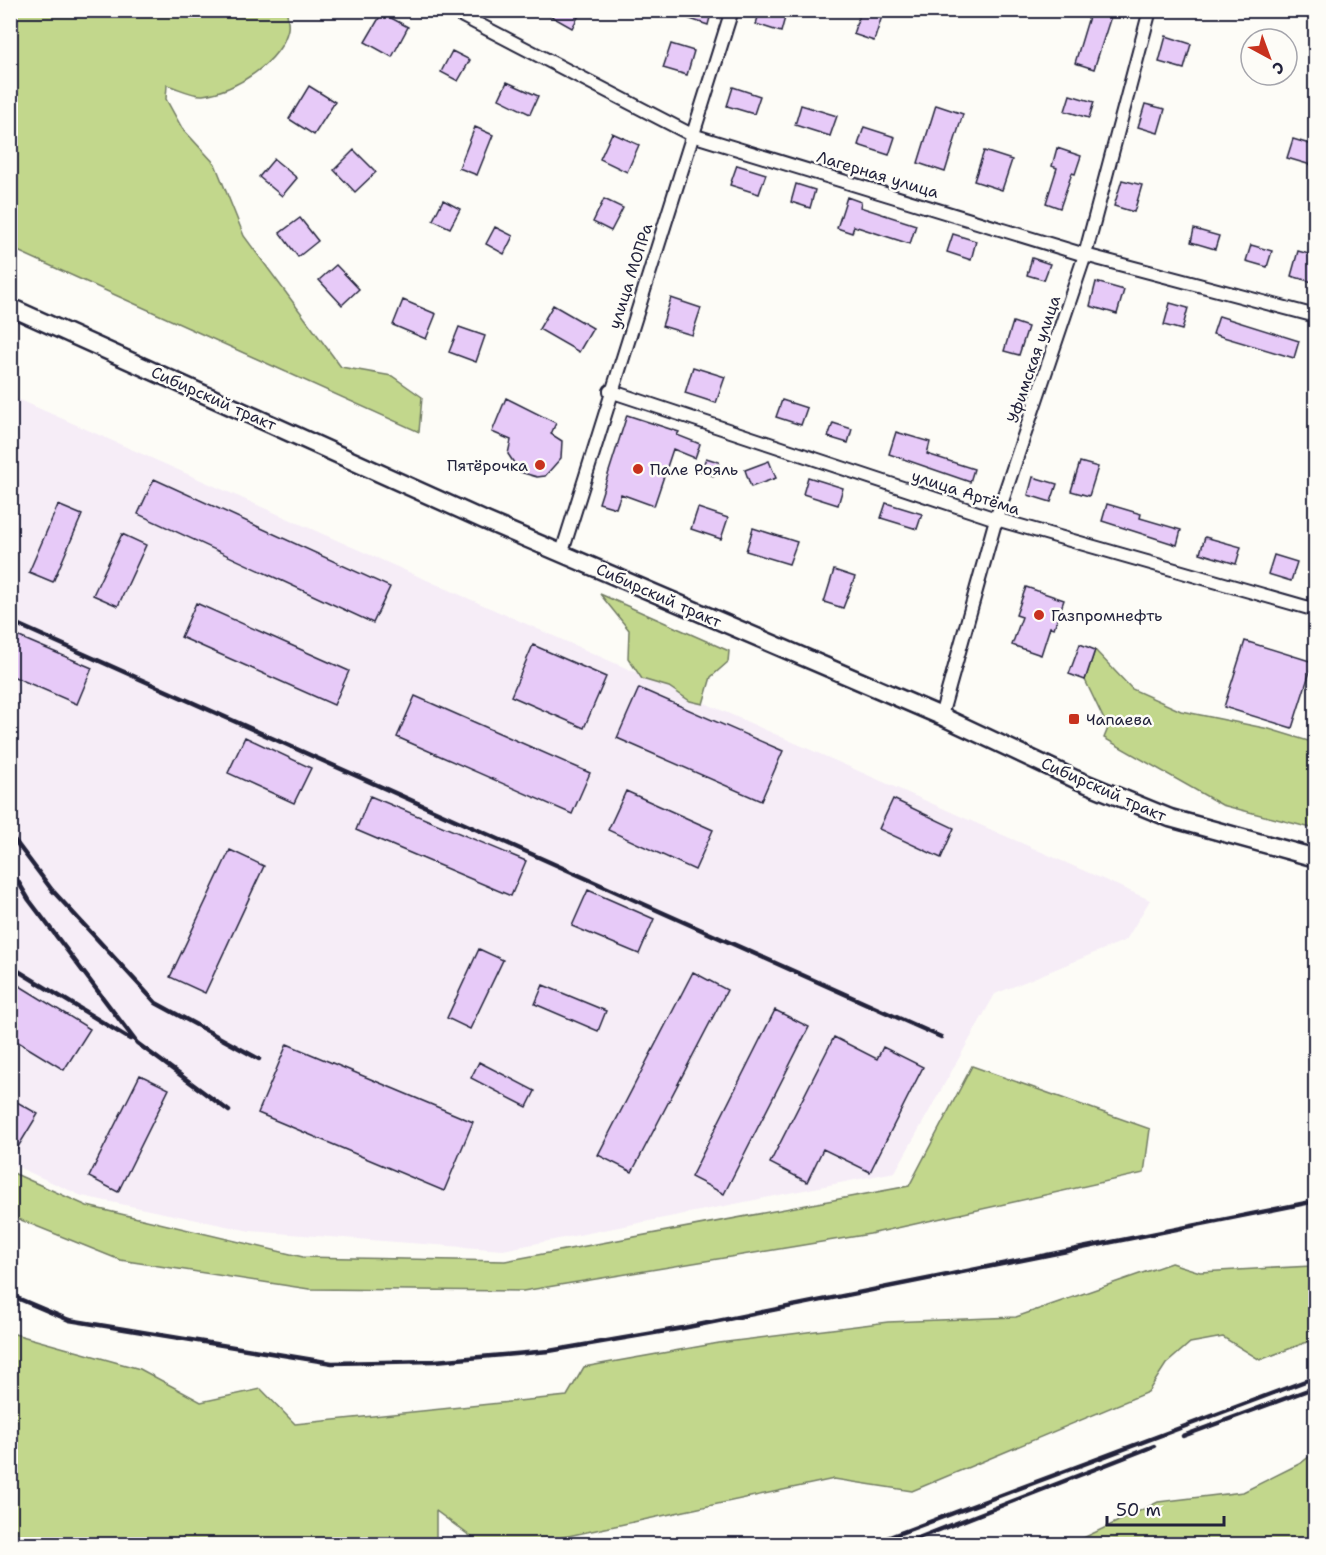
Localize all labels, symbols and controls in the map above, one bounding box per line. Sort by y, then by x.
north arrow [1239,27,1299,87]
text: С [1268,57,1289,79]
street label: Лагерная улица [814,146,941,203]
street label: улица МОПРа [604,221,657,332]
street label: Уфимская улица [1002,293,1065,426]
street label: Сибирский тракт [148,361,280,436]
place label: Пятёрочка [447,455,528,476]
marker: Пятёрочка [533,458,547,472]
place label: Пале Рояль [650,459,738,480]
marker: Пале Рояль [631,462,645,476]
street label: улица Артёма [909,465,1023,520]
street label: Сибирский тракт [593,558,725,633]
place label: Газпромнефть [1051,605,1162,626]
marker: Газпромнефть [1032,608,1046,622]
place label: Чапаева [1086,709,1152,730]
marker: Чапаева [1067,712,1081,726]
street label: Сибирский тракт [1038,752,1170,827]
scale bar [1107,1489,1224,1527]
text: 50 m [1116,1498,1161,1522]

